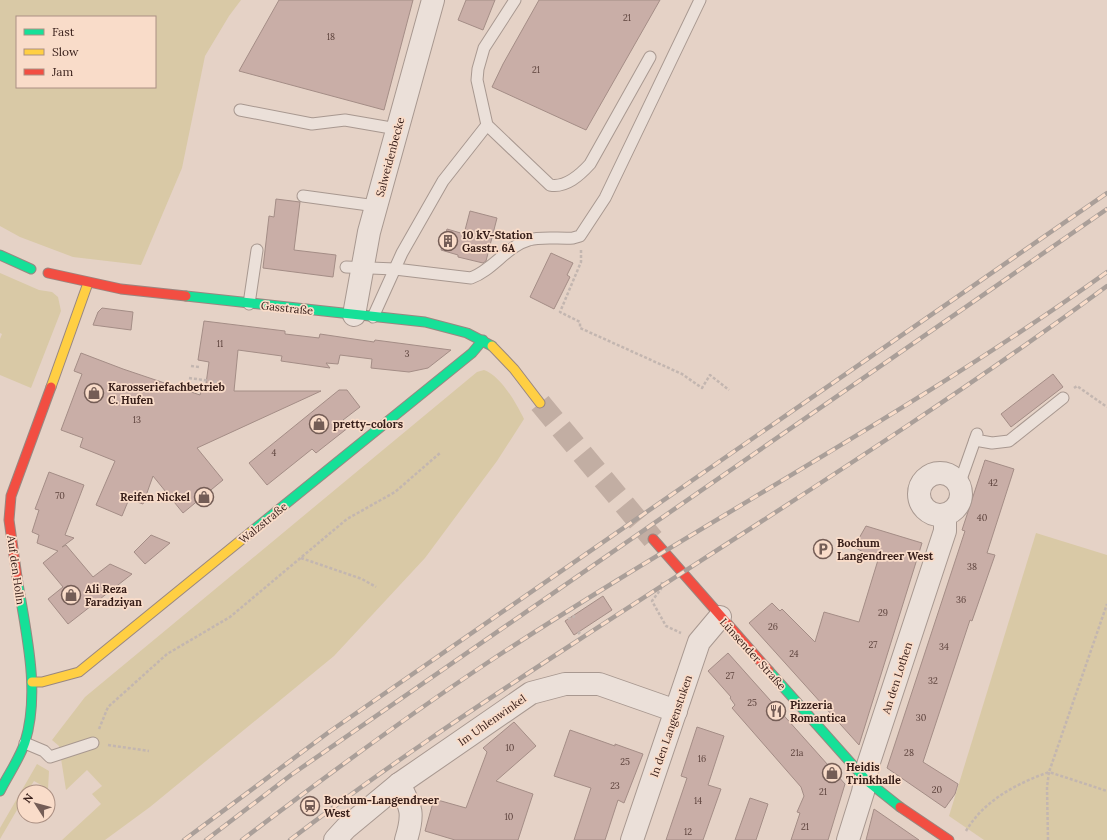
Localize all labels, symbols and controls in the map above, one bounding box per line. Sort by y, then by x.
house number: 21 [623,12,631,23]
legend [16,16,156,88]
text: Fast [52,24,75,39]
house number: 18 [327,31,335,42]
text: Slow [52,44,79,59]
text: Jam [51,64,73,79]
house number: 21 [532,64,540,75]
street label: Salweidenbecke [373,116,407,198]
place label: 10 kV-Station Gasstr. 6A [462,228,533,255]
building icon: 10 kV-Station Gasstr. 6A [437,230,459,252]
street label: Gasstraße [260,298,314,318]
house number: 11 [217,338,223,349]
house number: 3 [404,348,410,359]
place label: Karosseriefachbetrieb C. Hufen [108,380,225,407]
shop icon: Karosseriefachbetrieb C. Hufen [83,382,105,404]
shop icon: pretty-colors [308,413,330,435]
house number: 13 [133,414,141,425]
place label: pretty-colors [333,417,403,431]
house number: 4 [272,447,277,458]
house number: 42 [988,477,998,488]
shop icon: Reifen Nickel [193,486,215,508]
house number: 70 [55,490,65,501]
place label: Reifen Nickel [120,490,191,504]
street label: Walzstraße [236,499,290,547]
house number: 40 [977,512,988,523]
street label: Auf den Holln [4,534,28,606]
place label: Bochum Langendreer West [837,536,934,563]
parking icon: Bochum Langendreer West [812,538,834,560]
house number: 38 [967,561,977,572]
place label: Ali Reza Faradziyan [85,582,142,609]
shop icon: Ali Reza Faradziyan [60,584,82,606]
house number: 36 [956,594,966,605]
house number: 29 [878,607,888,618]
street label: Lünsender Straße [717,615,789,693]
house number: 26 [768,621,778,632]
house number: 27 [869,639,877,650]
street label: An den Lothen [878,640,915,717]
house number: 34 [939,641,949,652]
house number: 24 [789,648,799,659]
house number: 27 [726,670,734,681]
street label: In den Langenstuken [647,673,695,779]
house number: 32 [928,675,938,686]
street label: Im Uhlenwinkel [455,691,529,749]
house number: 25 [747,697,757,708]
place label: Pizzeria Romantica [790,698,846,725]
restaurant icon: Pizzeria Romantica [765,700,787,722]
house number: 30 [916,712,927,723]
house number: 10 [506,742,515,753]
house number: 21a [791,747,804,758]
house number: 28 [904,747,914,758]
house number: 16 [698,753,706,764]
house number: 25 [620,756,630,767]
place label: Heidis Trinkhalle [846,760,901,787]
shop icon: Heidis Trinkhalle [821,762,843,784]
house number: 23 [610,780,620,791]
north arrow [16,784,56,824]
house number: 20 [932,784,943,795]
house number: 21 [819,786,827,797]
text: N [20,790,36,806]
place label: Bochum-Langendreer West [324,793,440,820]
station icon: Bochum-Langendreer West [299,795,321,817]
house number: 14 [694,795,702,806]
house number: 10 [505,811,514,822]
house number: 21 [801,821,809,832]
house number: 12 [684,826,692,837]

